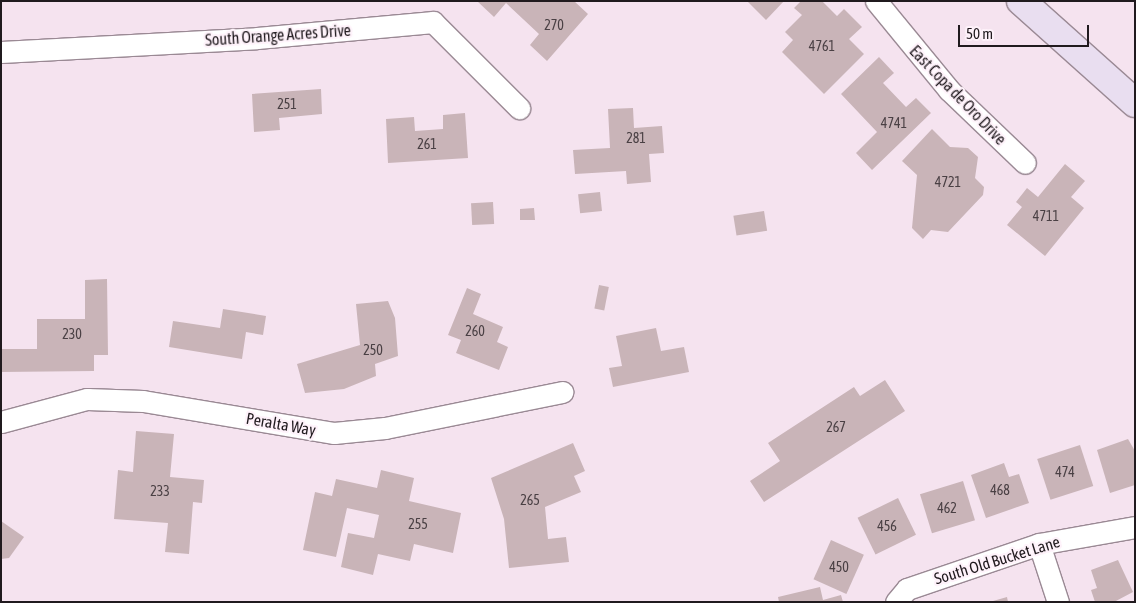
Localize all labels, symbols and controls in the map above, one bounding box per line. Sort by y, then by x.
scale bar [961,15,1092,47]
house number: 270 [544,17,564,33]
street label: South Orange Acres Drive [204,20,352,50]
text: 50 m [966,25,993,42]
house number: 4761 [809,38,835,54]
street label: East Copa de Oro Drive [906,41,1010,149]
house number: 251 [277,96,297,112]
house number: 4741 [881,115,907,131]
house number: 281 [626,130,646,146]
house number: 261 [417,136,437,152]
house number: 4721 [935,174,961,190]
house number: 4711 [1033,208,1059,224]
house number: 260 [465,323,485,339]
house number: 230 [62,326,82,342]
house number: 250 [363,342,383,358]
street label: Peralta Way [245,408,317,440]
house number: 267 [826,419,846,435]
house number: 474 [1055,464,1075,480]
house number: 468 [990,482,1010,498]
house number: 233 [150,483,170,499]
house number: 265 [520,492,540,508]
house number: 462 [937,500,957,516]
house number: 255 [408,516,428,532]
house number: 456 [877,518,897,534]
street label: South Old Bucket Lane [932,532,1062,588]
house number: 450 [829,559,849,575]

